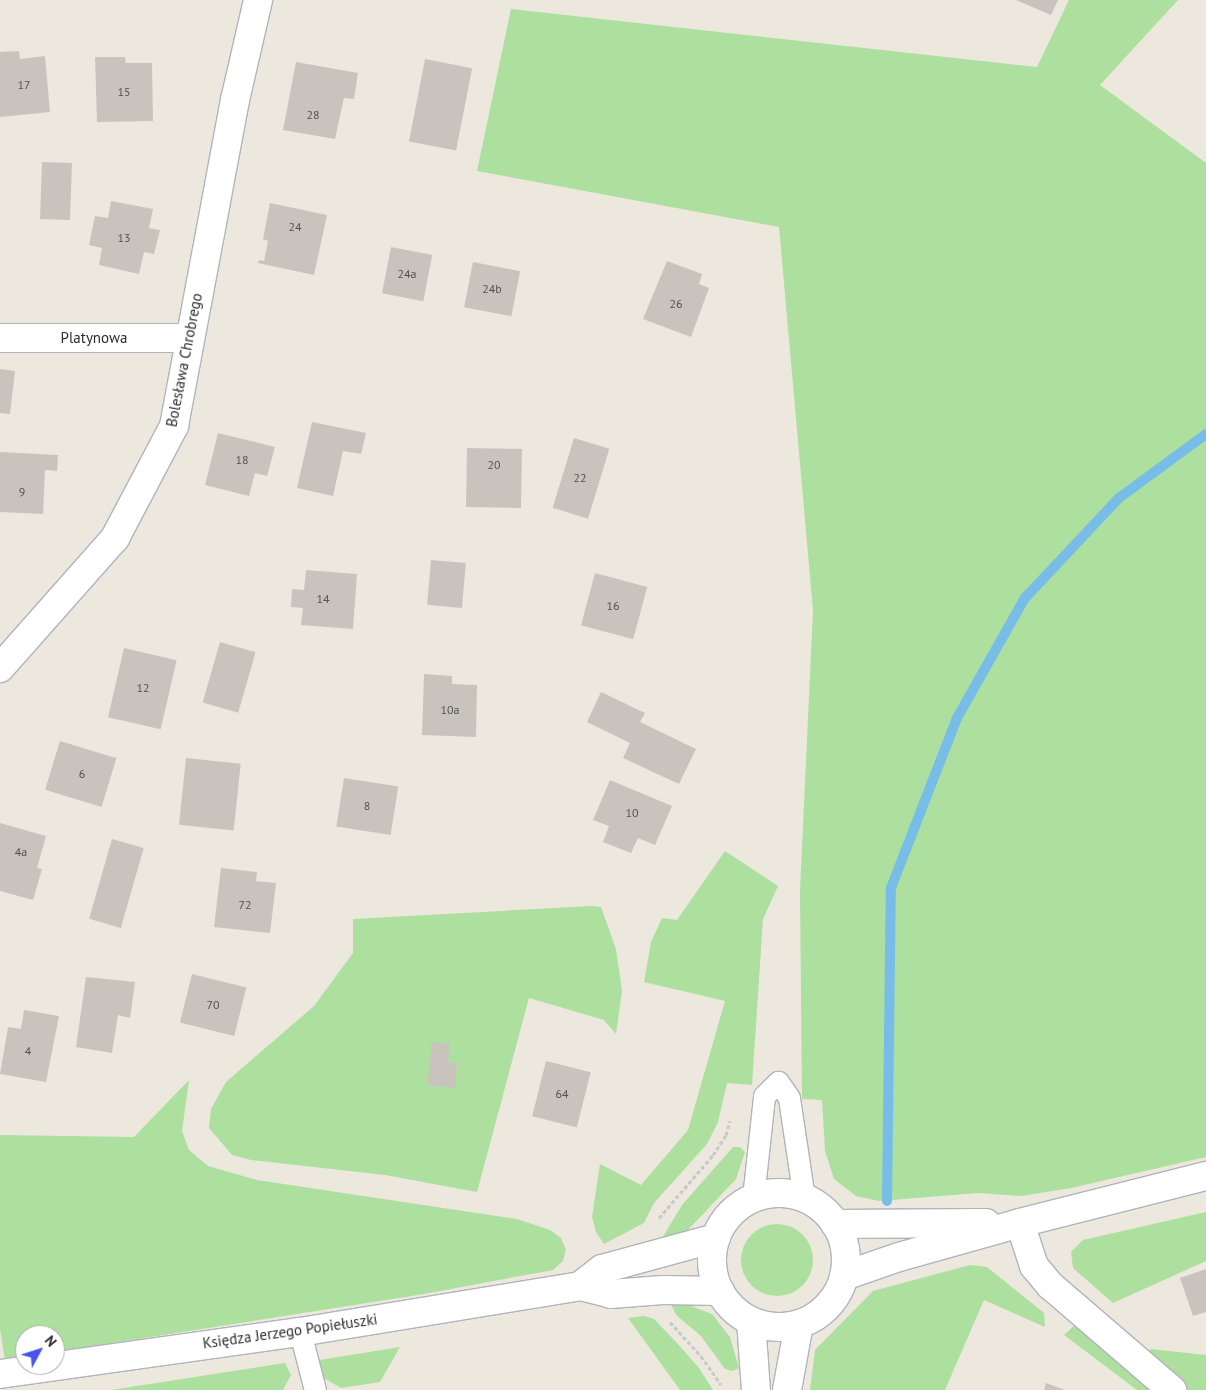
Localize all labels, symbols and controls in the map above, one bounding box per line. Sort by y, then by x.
house number: 17 [17,78,31,92]
house number: 15 [117,85,131,99]
house number: 28 [306,108,320,122]
house number: 24 [288,220,302,234]
house number: 13 [117,231,131,245]
house number: 24a [397,267,417,281]
house number: 24b [482,282,502,296]
street label: Bolesława Chrobrego [162,292,206,428]
house number: 26 [669,297,683,311]
street label: Platynowa [61,329,127,347]
house number: 18 [235,453,249,467]
house number: 20 [487,458,501,472]
house number: 22 [573,471,587,485]
house number: 9 [19,485,25,499]
house number: 14 [316,592,330,606]
house number: 16 [606,599,620,613]
house number: 12 [136,681,150,695]
house number: 10a [440,703,460,717]
house number: 6 [79,767,85,781]
house number: 8 [364,799,370,813]
house number: 10 [625,806,639,820]
house number: 4a [15,845,27,859]
house number: 72 [238,898,252,912]
house number: 70 [206,998,220,1012]
house number: 4 [25,1044,31,1058]
house number: 64 [555,1087,569,1101]
street label: Księdza Jerzego Popiełuszki [201,1310,379,1352]
north arrow [15,1325,65,1375]
text: N [41,1332,61,1350]

